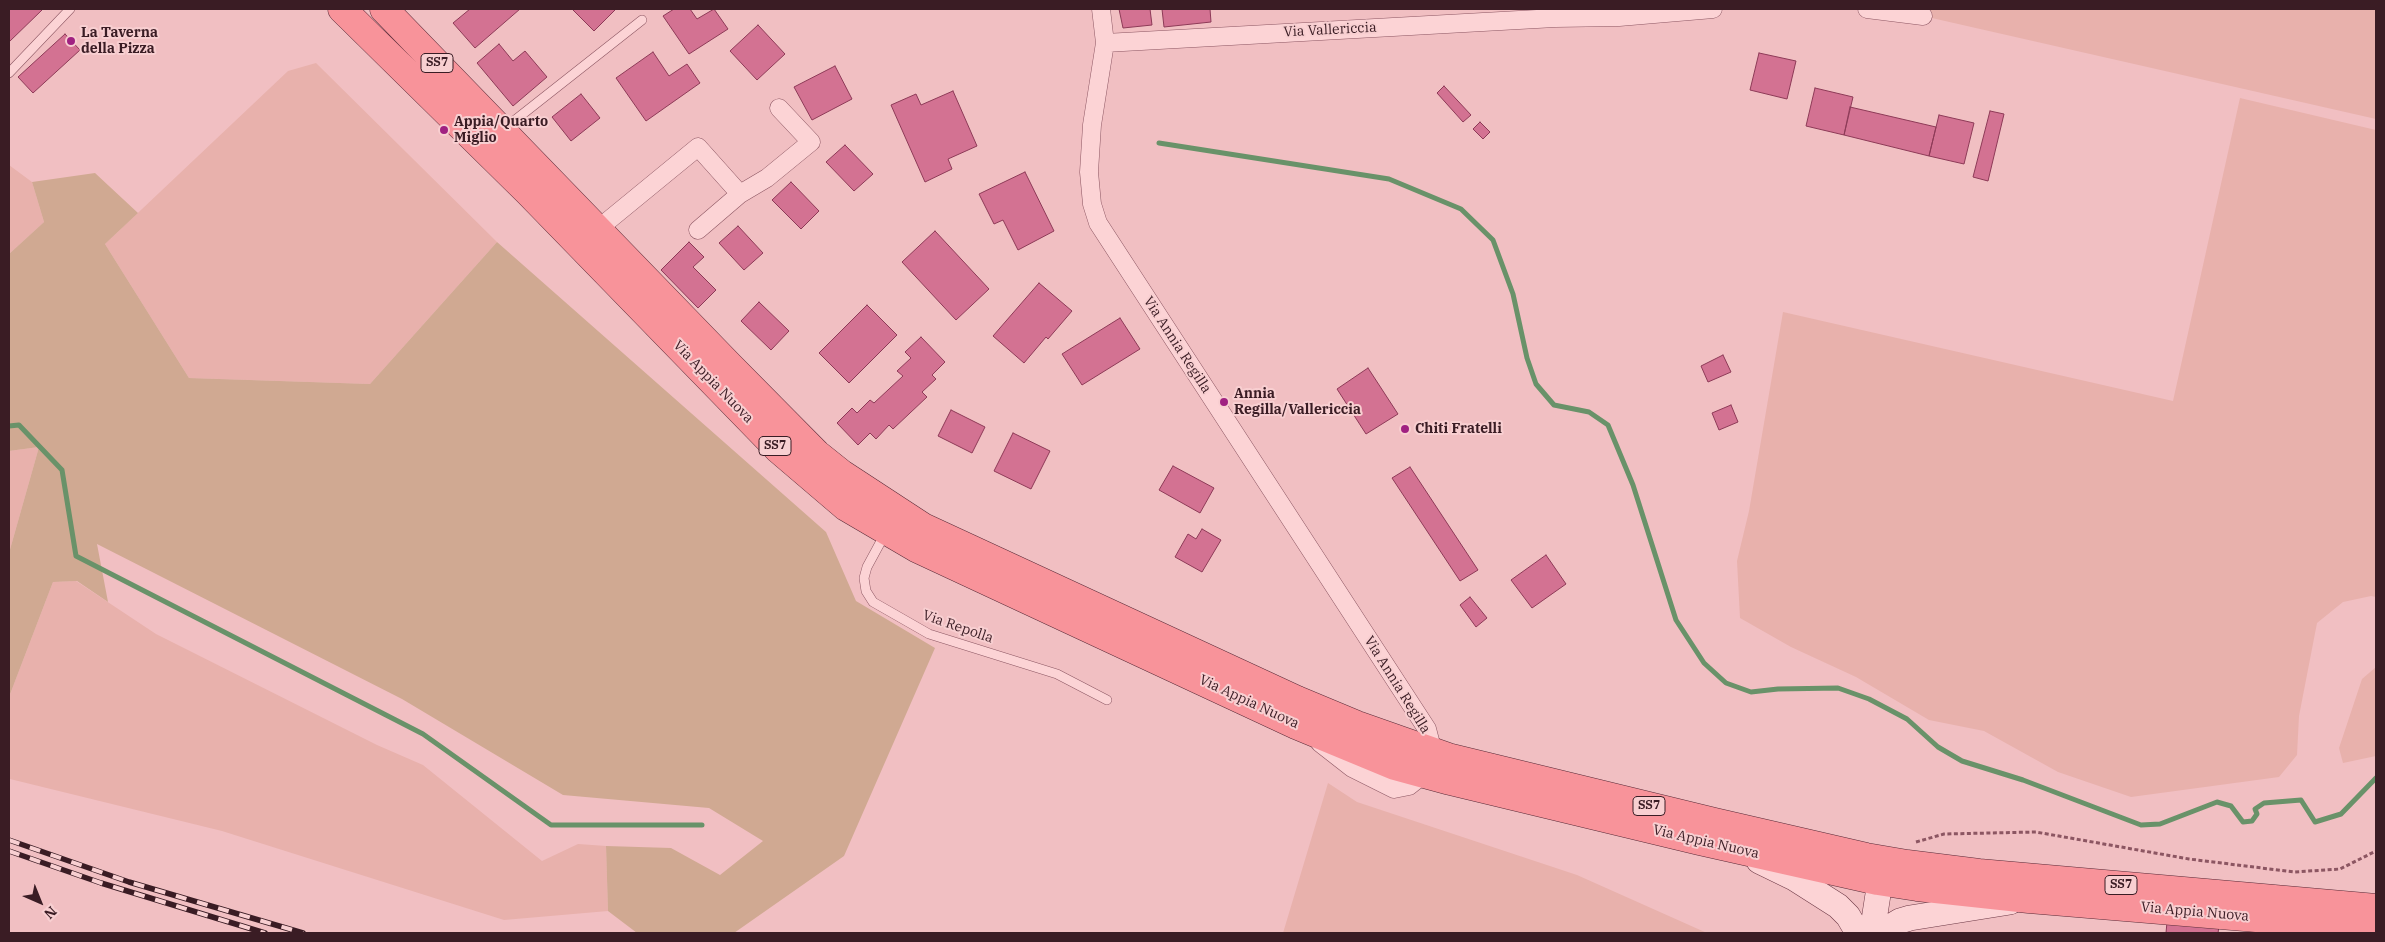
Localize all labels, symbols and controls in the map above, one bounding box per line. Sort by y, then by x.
street label: Via Vallericcia [1283,19,1377,41]
place label: La Taverna della Pizza [81,25,158,58]
marker: La Taverna della Pizza [65,35,77,47]
road number: SS7 [421,54,453,72]
place label: Appia/Quarto Miglio [454,114,548,146]
marker: Appia/Quarto Miglio [438,124,450,136]
street label: Via Annia Regilla [1139,294,1215,396]
street label: Via Appia Nuova [669,337,757,427]
place label: Annia Regilla/Vallericcia [1234,386,1361,418]
marker: Annia Regilla/Vallericcia [1218,396,1230,408]
place label: Chiti Fratelli [1415,421,1502,437]
marker: Chiti Fratelli [1399,423,1411,435]
road number: SS7 [759,436,791,456]
street label: Via Repolla [920,607,996,647]
street label: Via Annia Regilla [1360,633,1434,737]
street label: Via Appia Nuova [1196,671,1302,733]
road number: SS7 [1633,796,1665,816]
street label: Via Appia Nuova [1651,822,1761,862]
road number: SS7 [2105,876,2137,894]
north arrow [15,877,65,927]
street label: Via Appia Nuova [2140,899,2250,925]
text: N [40,902,61,923]

